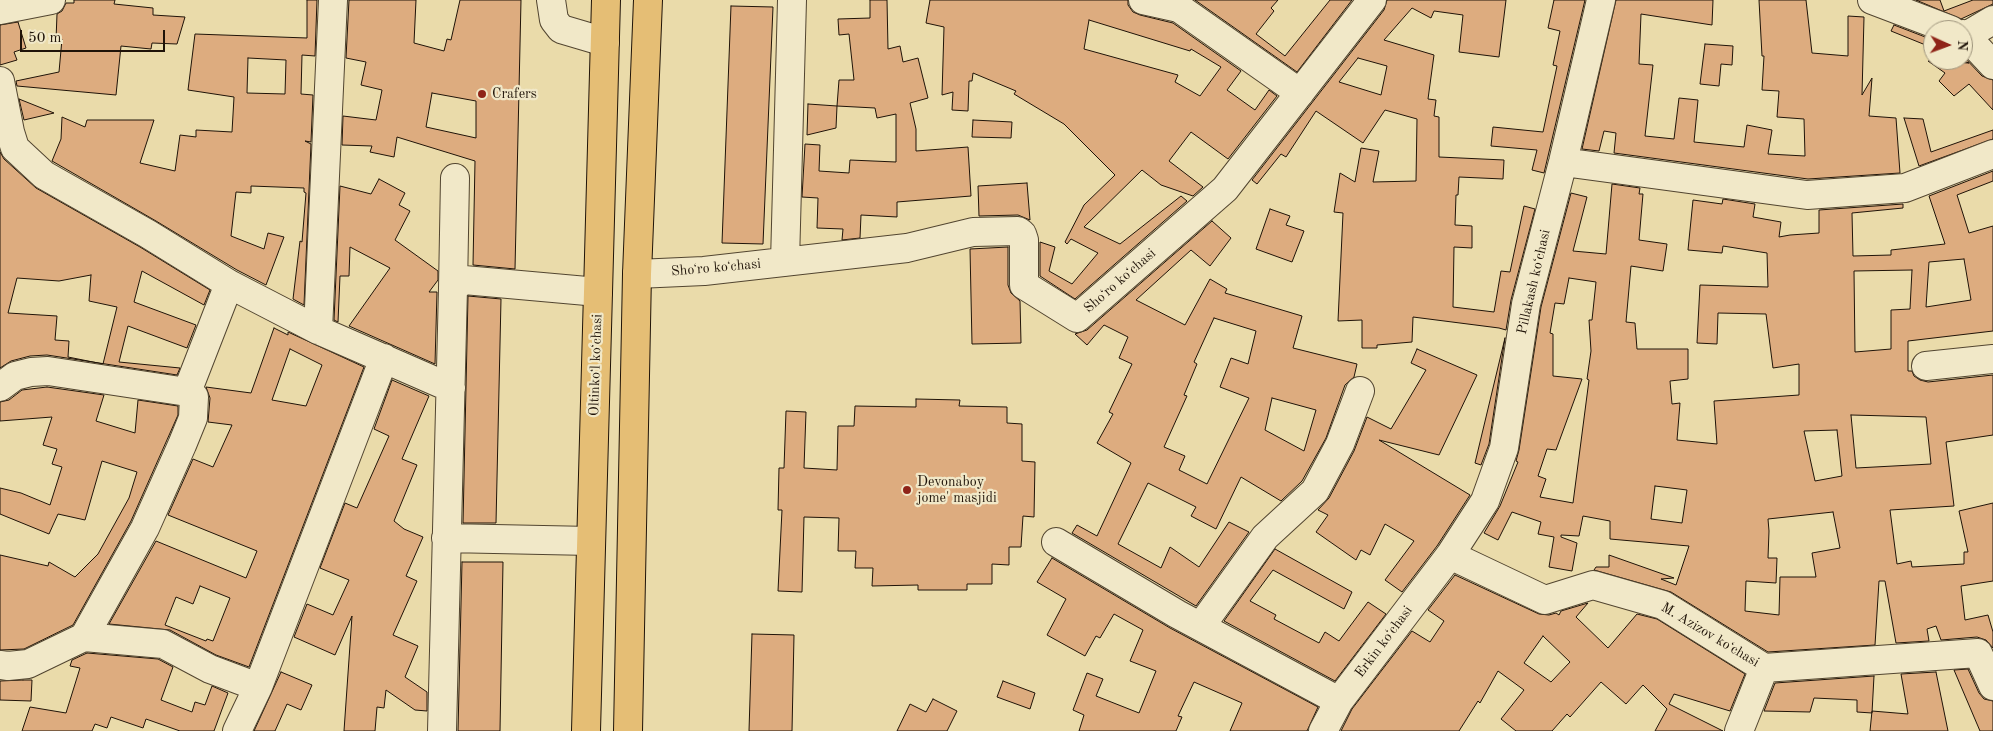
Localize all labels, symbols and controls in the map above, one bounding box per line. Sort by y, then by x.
scale bar [22,20,168,52]
north arrow [1923,20,1973,70]
text: 50 m [28,31,62,46]
text: N [1955,40,1969,51]
place label: Crafers [492,86,537,102]
marker: Crafers [476,88,488,100]
street label: Pillakash koʻchasi [1514,228,1554,336]
street label: Shoʻro koʻchasi [1080,245,1160,317]
street label: Shoʻro koʻchasi [670,256,762,280]
street label: Oltinkoʻl koʻchasi [586,314,606,416]
place label: Devonaboy jome' masjidi [917,474,997,507]
marker: Devonaboy jome' masjidi [901,484,913,496]
street label: M. Azizov koʻchasi [1658,599,1762,671]
street label: Erkin koʻchasi [1352,603,1416,681]

